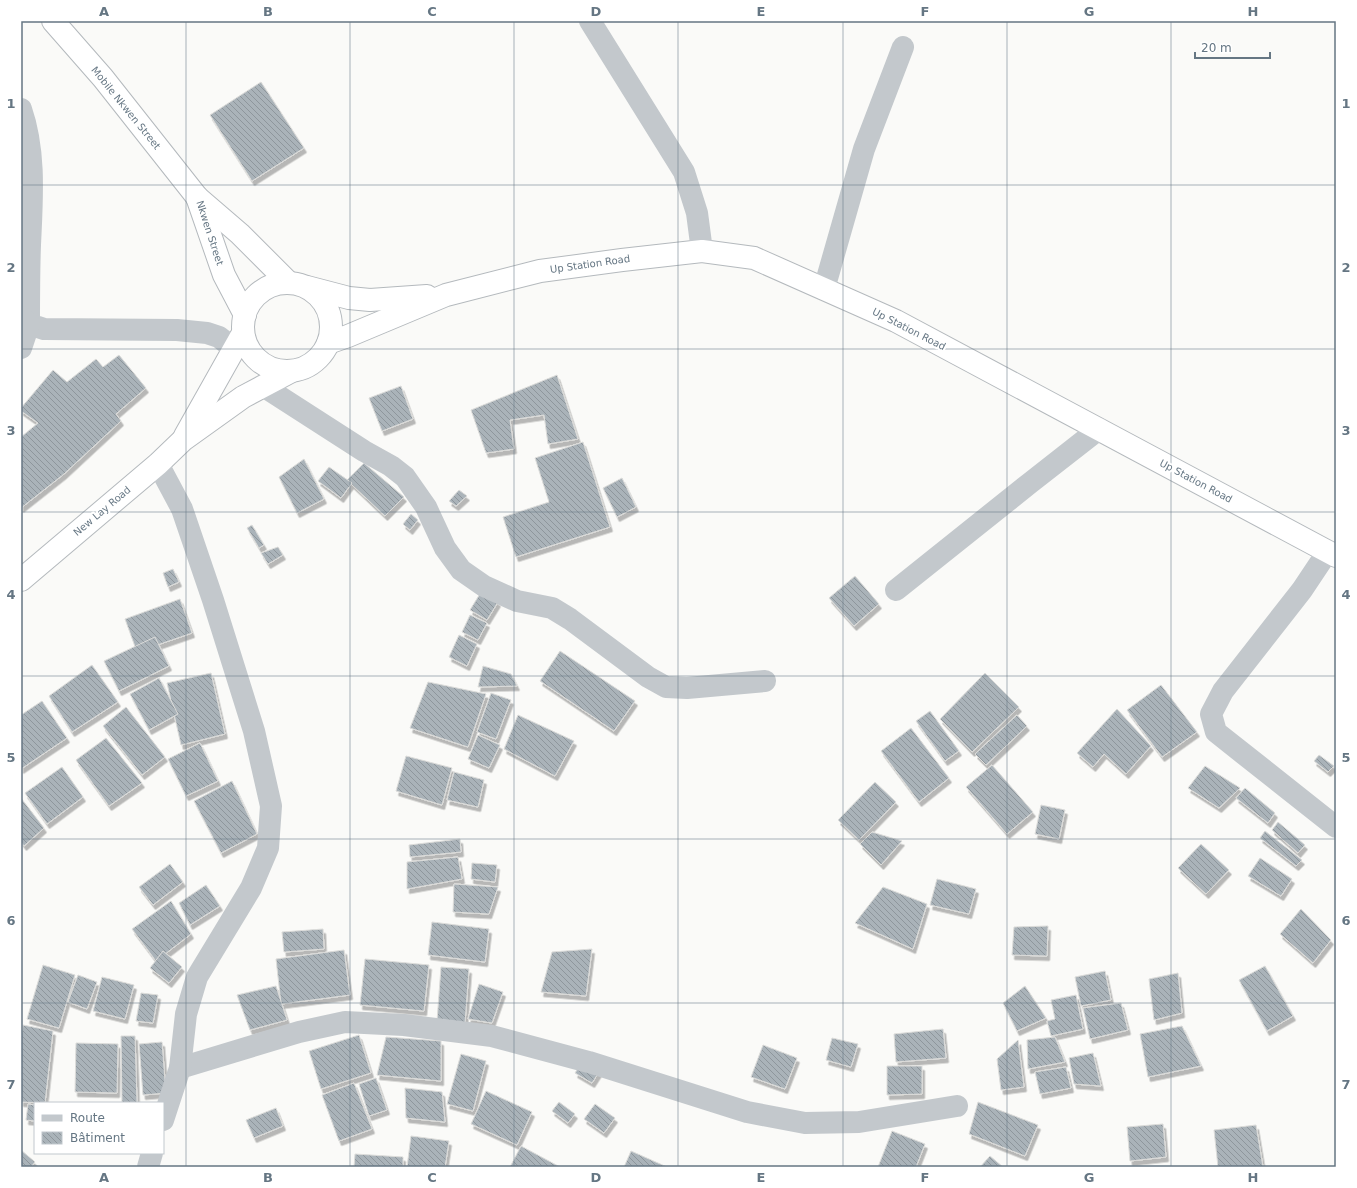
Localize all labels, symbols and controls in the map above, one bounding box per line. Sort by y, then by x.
text: A [99,4,109,19]
text: B [263,4,273,19]
text: C [427,4,437,19]
text: D [591,4,602,19]
text: E [757,4,765,19]
text: F [921,4,929,19]
text: G [1084,4,1094,19]
text: H [1248,4,1258,19]
scale bar [1195,34,1270,60]
text: 20 m [1201,41,1232,55]
street label: Mobile Nkwen Street [89,64,163,152]
text: 1 [6,96,16,111]
text: 1 [1341,96,1351,111]
street label: Nkwen Street [194,199,226,267]
street label: Up Station Road [549,253,631,275]
text: 2 [6,260,16,275]
text: 2 [1341,260,1351,275]
street label: Up Station Road [871,306,947,352]
text: 3 [6,423,16,438]
text: 3 [1341,423,1351,438]
street label: Up Station Road [1158,457,1234,505]
street label: New Lay Road [71,484,133,538]
text: 4 [6,587,16,602]
text: 4 [1341,587,1351,602]
text: 5 [6,750,16,765]
text: 5 [1341,750,1351,765]
text: 6 [6,913,16,928]
text: 6 [1341,913,1351,928]
text: 7 [6,1077,16,1092]
text: 7 [1341,1077,1351,1092]
legend [34,1102,164,1154]
text: Route [70,1111,105,1125]
text: Bâtiment [70,1131,125,1145]
text: A [99,1170,109,1185]
text: B [263,1170,273,1185]
text: C [427,1170,437,1185]
text: D [591,1170,602,1185]
text: E [757,1170,765,1185]
text: F [921,1170,929,1185]
text: G [1084,1170,1094,1185]
text: H [1248,1170,1258,1185]

